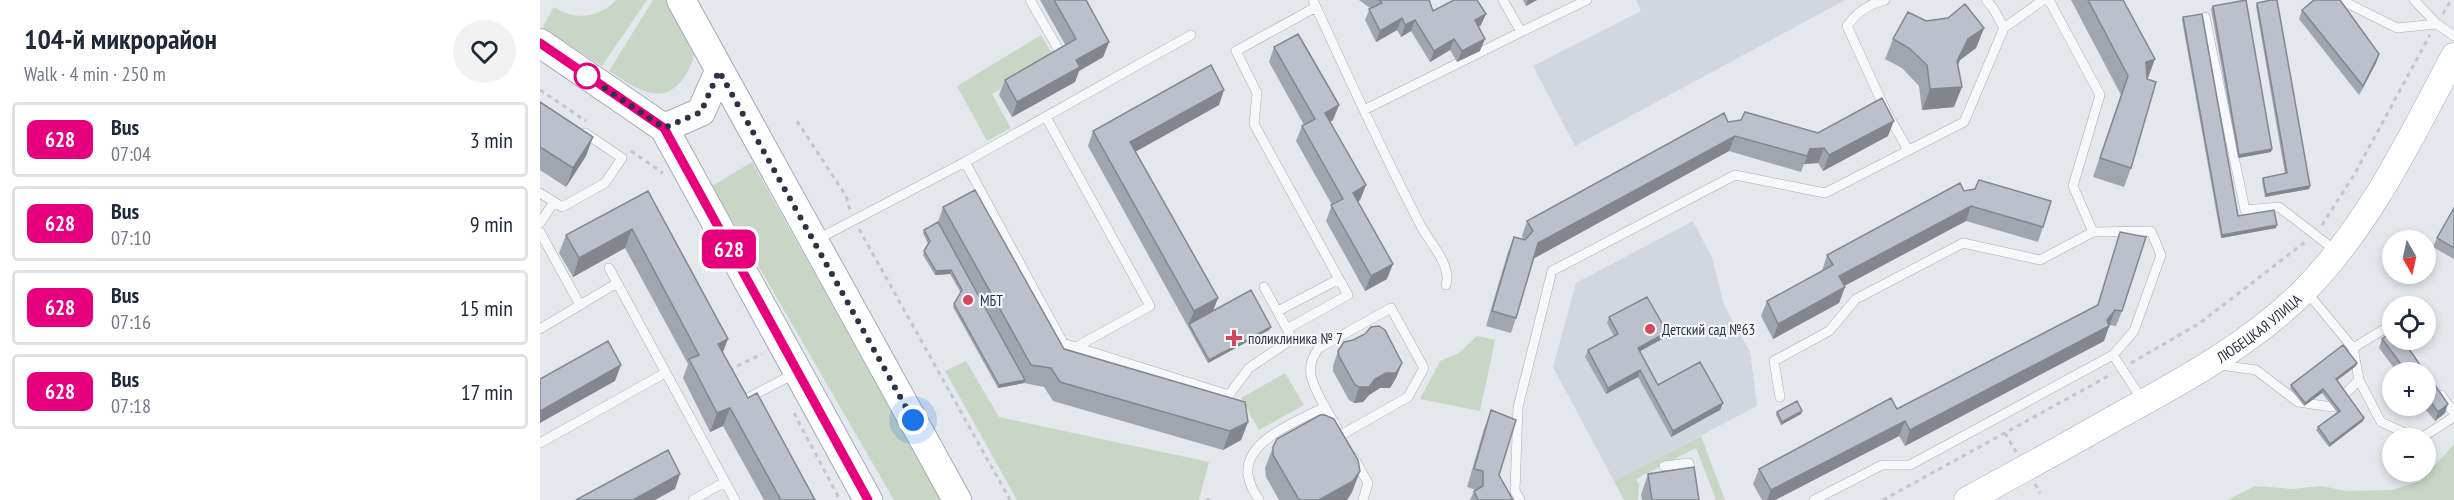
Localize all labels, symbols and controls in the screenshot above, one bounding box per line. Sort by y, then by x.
text: 104-й микрорайон [24,20,217,57]
button: heart [453,20,516,83]
text: Walk · 4 min · 250 m [24,61,166,87]
unlabelled marker [574,63,600,89]
text: Bus [111,113,139,141]
text: 628 [45,126,75,153]
text: 3 min [470,126,513,154]
text: 07:04 [111,141,151,167]
text: Bus [111,197,139,225]
text: 628 [45,210,75,237]
text: 9 min [470,210,513,238]
text: 07:10 [111,225,151,251]
line badge: 628 [694,230,764,268]
north arrow [2382,230,2436,284]
map controls [2382,230,2436,482]
text: 628 [714,236,744,263]
text: Bus [111,281,139,309]
street label: ЛЮБЕЦКАЯ УЛИЦА [2212,289,2306,367]
place label: МБТ [980,291,1003,310]
marker: МБТ [961,293,975,307]
text: 628 [45,294,75,321]
text: 15 min [460,294,513,322]
button: locate [2382,296,2436,350]
text: 07:16 [111,309,151,335]
place label: Детский сад №63 [1662,320,1755,339]
marker: Детский сад №63 [1643,322,1657,336]
marker: поликлиника № 7 [1225,329,1243,347]
place label: поликлиника № 7 [1248,329,1343,348]
button: + [2382,362,2436,416]
text: Bus [111,365,139,393]
text: 628 [45,378,75,405]
text: 17 min [461,378,513,406]
text: 07:18 [111,393,151,419]
your location [898,405,928,435]
button: − [2382,428,2436,482]

